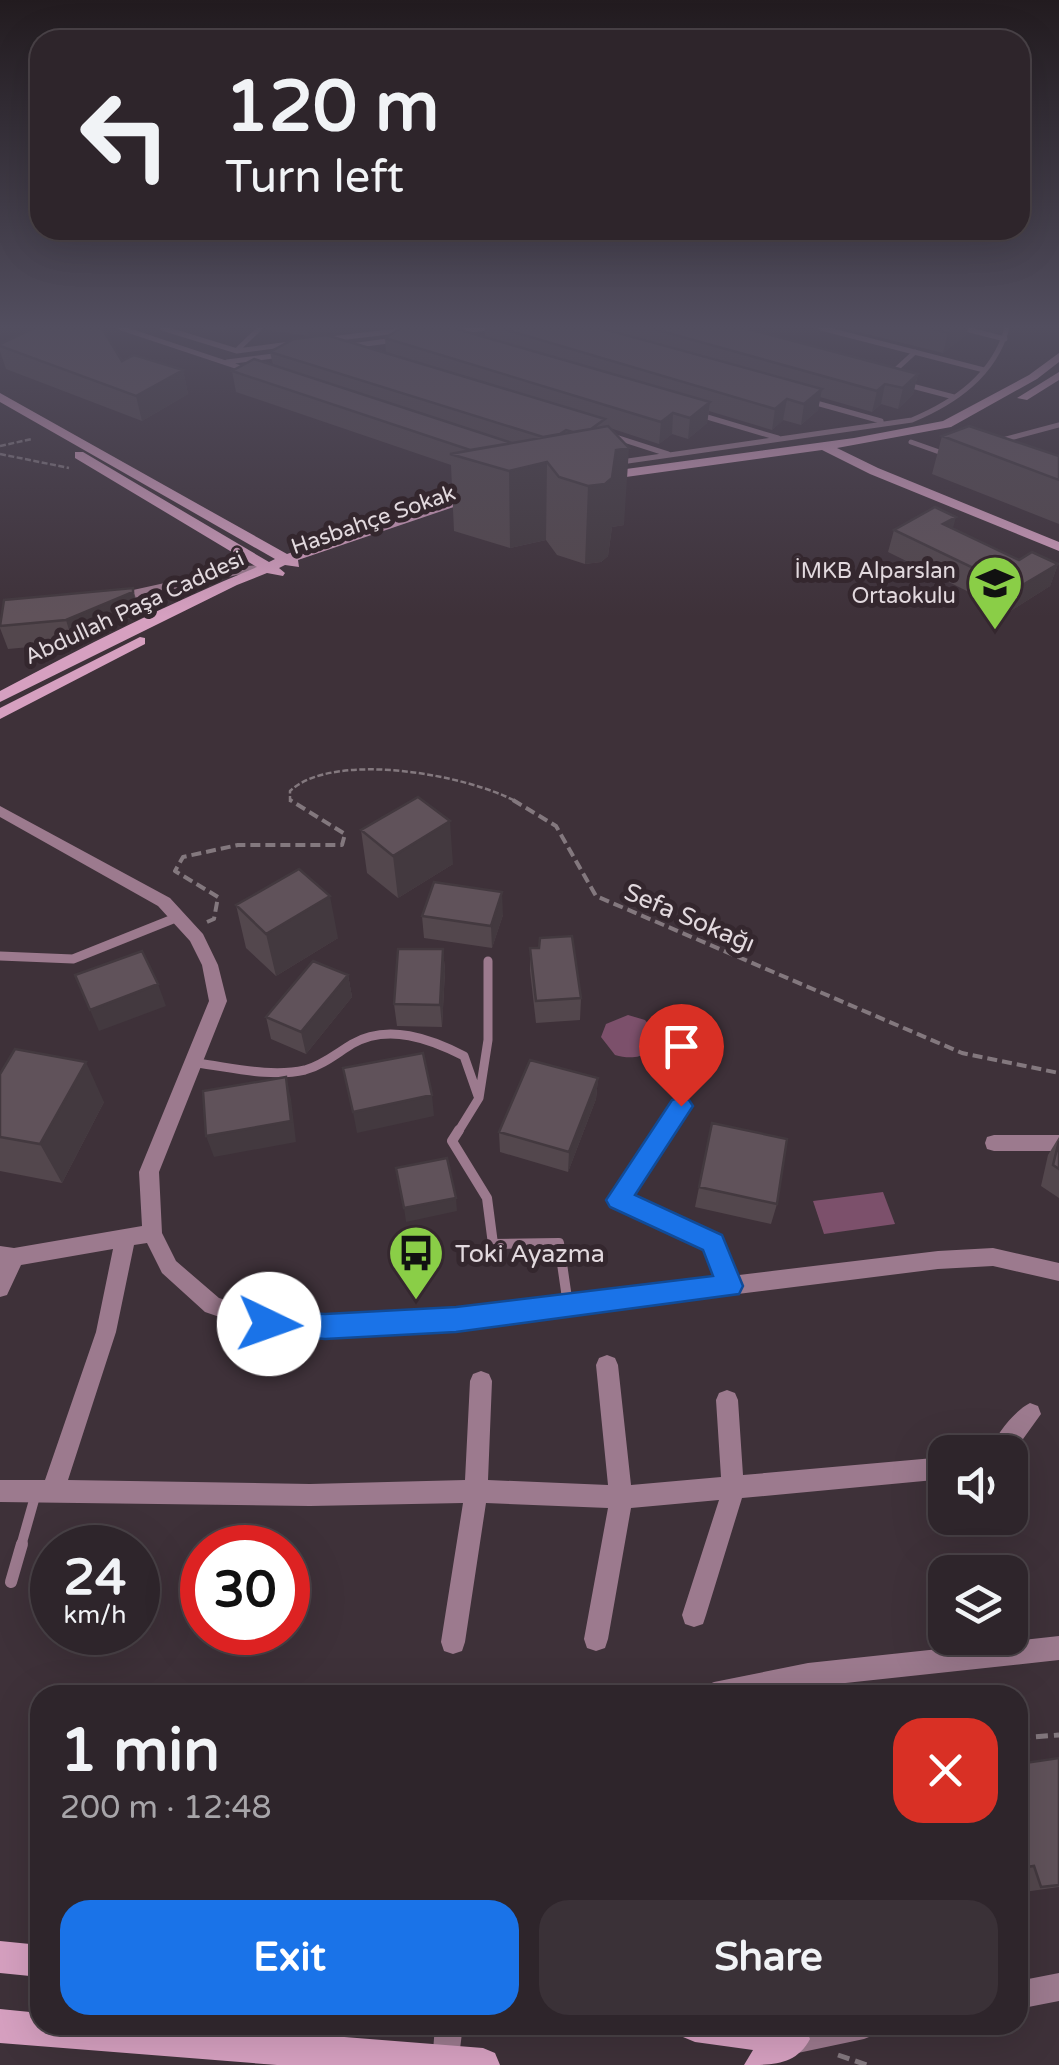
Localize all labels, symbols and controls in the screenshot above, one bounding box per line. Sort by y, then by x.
text: 120 m [225,66,439,150]
icon: left [60,70,190,200]
text: Turn left [225,151,404,205]
street label: Hasbahçe Sokak [288,480,459,560]
street label: Abdullah Paşa Caddesi [21,546,248,670]
school or university icon: İMKB Alparslan Ortaokulu [965,553,1025,632]
place label: İMKB Alparslan Ortaokulu [795,558,956,609]
street label: Sefa Sokağı [620,877,760,959]
pin [639,1004,724,1107]
icon: arrive [654,1019,709,1074]
bus stop icon: Toki Ayazma [386,1223,446,1302]
place label: Toki Ayazma [455,1239,605,1269]
position arrow [217,1272,321,1376]
map controls [928,1435,1028,1655]
button: sound [928,1435,1028,1535]
speed limit sign: 30 [180,1525,310,1655]
text: 24 [64,1548,126,1608]
button: layers [928,1555,1028,1655]
text: km/h [64,1600,126,1630]
text: 1 min [60,1715,220,1787]
button: close [893,1718,998,1823]
text: 200 m · 12:48 [60,1789,272,1827]
button: Exit [60,1900,519,2015]
button: Share [539,1900,998,2015]

